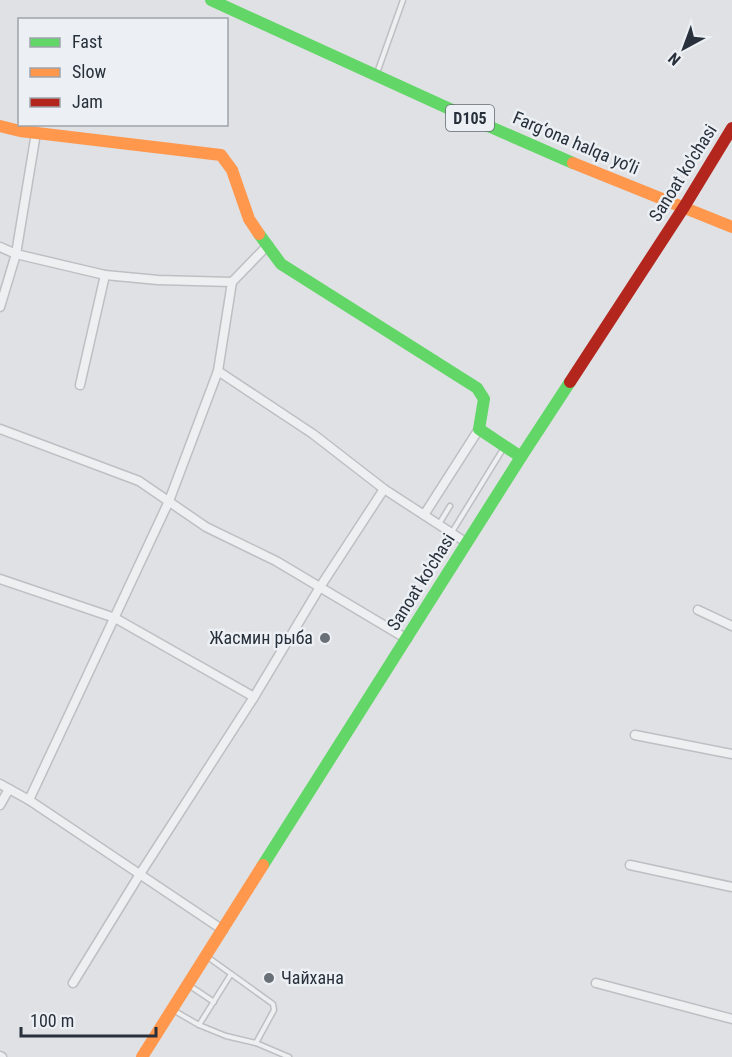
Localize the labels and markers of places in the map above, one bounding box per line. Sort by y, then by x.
place label: Жасмин рыба [209,627,313,648]
marker: Жасмин рыба [318,631,332,645]
place label: Чайхана [281,967,344,988]
marker: Чайхана [262,971,276,985]

